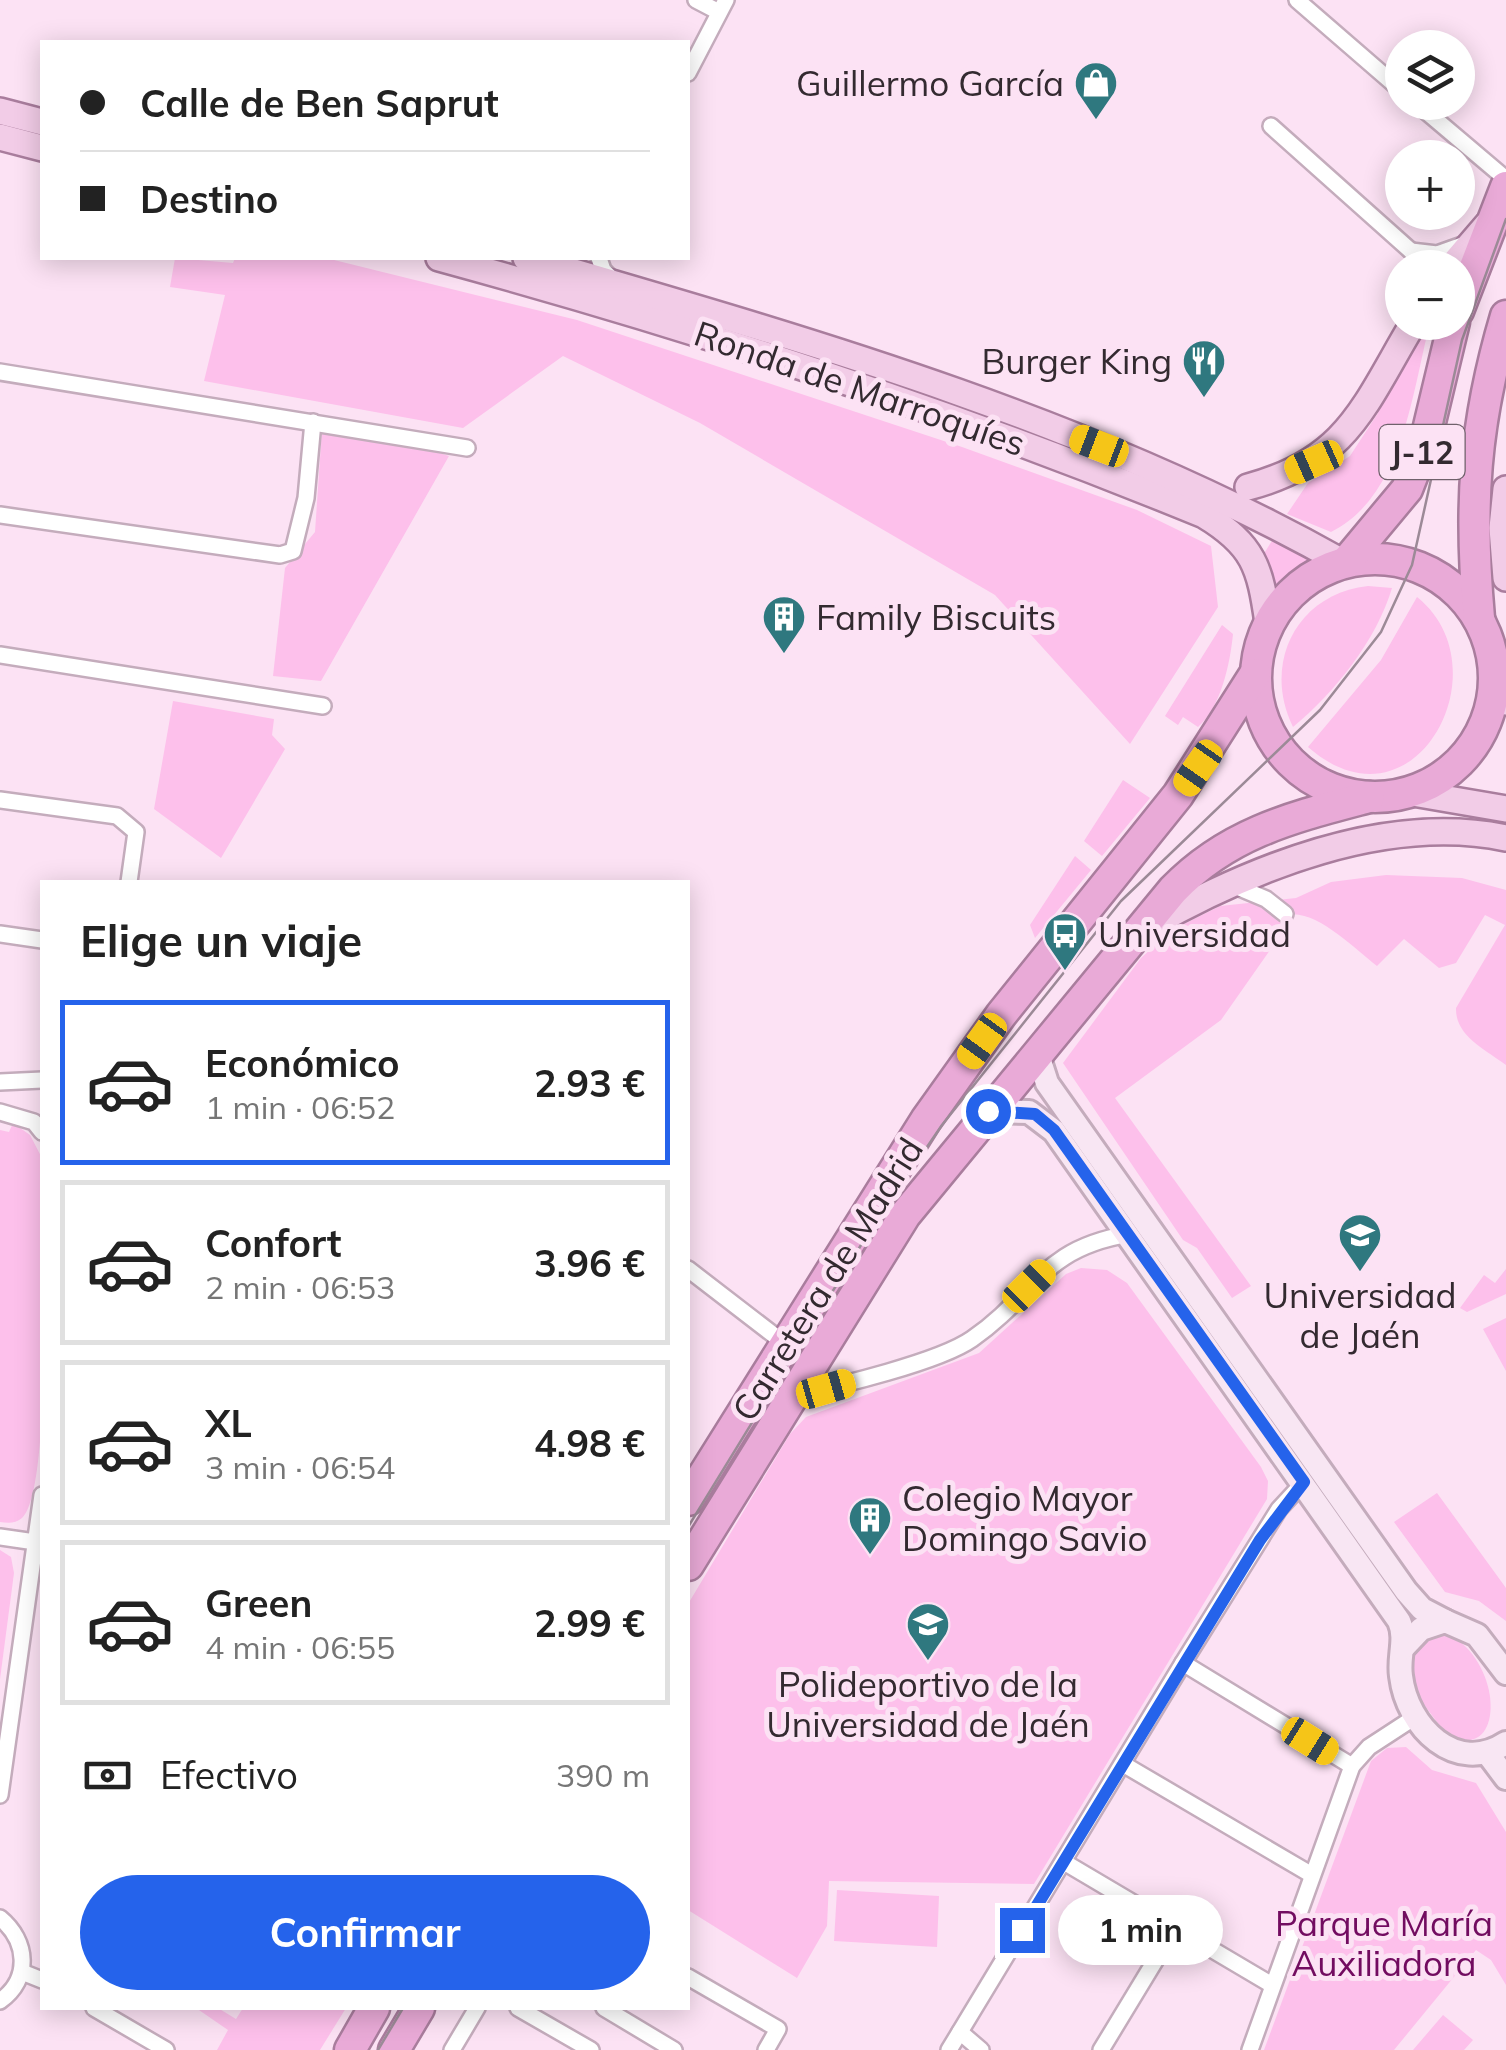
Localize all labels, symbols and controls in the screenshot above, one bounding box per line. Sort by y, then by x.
map controls [1385,30,1475,340]
button: layers [1385,30,1475,120]
shop icon: Guillermo García [1073,60,1119,121]
place label: Guillermo García [796,61,1064,105]
text: Calle de Ben Saprut [140,79,499,127]
button: + [1385,140,1475,230]
text: Destino [140,175,278,223]
button: − [1385,250,1475,340]
street label: Ronda de Marroquíes [689,311,1031,465]
restaurant icon: Burger King [1181,338,1227,399]
place label: Burger King [981,339,1172,383]
car [1066,421,1132,471]
road number: J-12 [1380,425,1464,479]
car [1280,436,1348,488]
building icon: Family Biscuits [761,594,807,655]
place label: Family Biscuits [816,595,1056,639]
car [1169,735,1227,801]
bus stop icon: Universidad [1042,911,1088,972]
text: Elige un viaje [80,912,362,968]
place label: Universidad [1098,912,1291,956]
car [952,1008,1012,1074]
icon: car [85,1038,175,1128]
text: Económico [205,1039,400,1087]
text: 2.93 € [534,1059,645,1107]
text: 1 min · 06:52 [205,1087,395,1127]
route start [966,1089,1011,1134]
street label: Carretera de Madrid [722,1129,932,1429]
school or university icon: Universidad de Jaén [1337,1212,1383,1273]
icon: car [85,1218,175,1308]
text: Confort [205,1219,342,1267]
text: 3.96 € [534,1239,645,1287]
car [997,1254,1061,1318]
text: 2 min · 06:53 [205,1267,395,1307]
place label: Universidad de Jaén [1264,1273,1456,1357]
car [793,1366,859,1412]
icon: car [85,1398,175,1488]
text: XL [205,1399,252,1447]
text: 4.98 € [534,1419,645,1467]
text: 3 min · 06:54 [205,1447,395,1487]
place label: Colegio Mayor Domingo Savio [902,1476,1147,1560]
building icon: Colegio Mayor Domingo Savio [847,1495,893,1556]
icon: car [85,1578,175,1668]
text: Green [205,1579,312,1627]
text: 2.99 € [534,1599,645,1647]
school or university icon: Polideportivo de la Universidad de Jaén [905,1601,951,1662]
text: 4 min · 06:55 [205,1627,395,1667]
place label: Polideportivo de la Universidad de Jaén [766,1662,1090,1746]
car [1277,1712,1343,1770]
icon: cash [80,1748,135,1803]
text: Efectivo [160,1751,298,1799]
text: 390 m [556,1755,650,1795]
button: Confirmar [80,1875,650,1990]
callout: 1 min [1057,1895,1222,1965]
park label: Parque María Auxiliadora [1275,1901,1493,1985]
route end [1000,1908,1045,1953]
text: 1 min [1098,1910,1183,1950]

